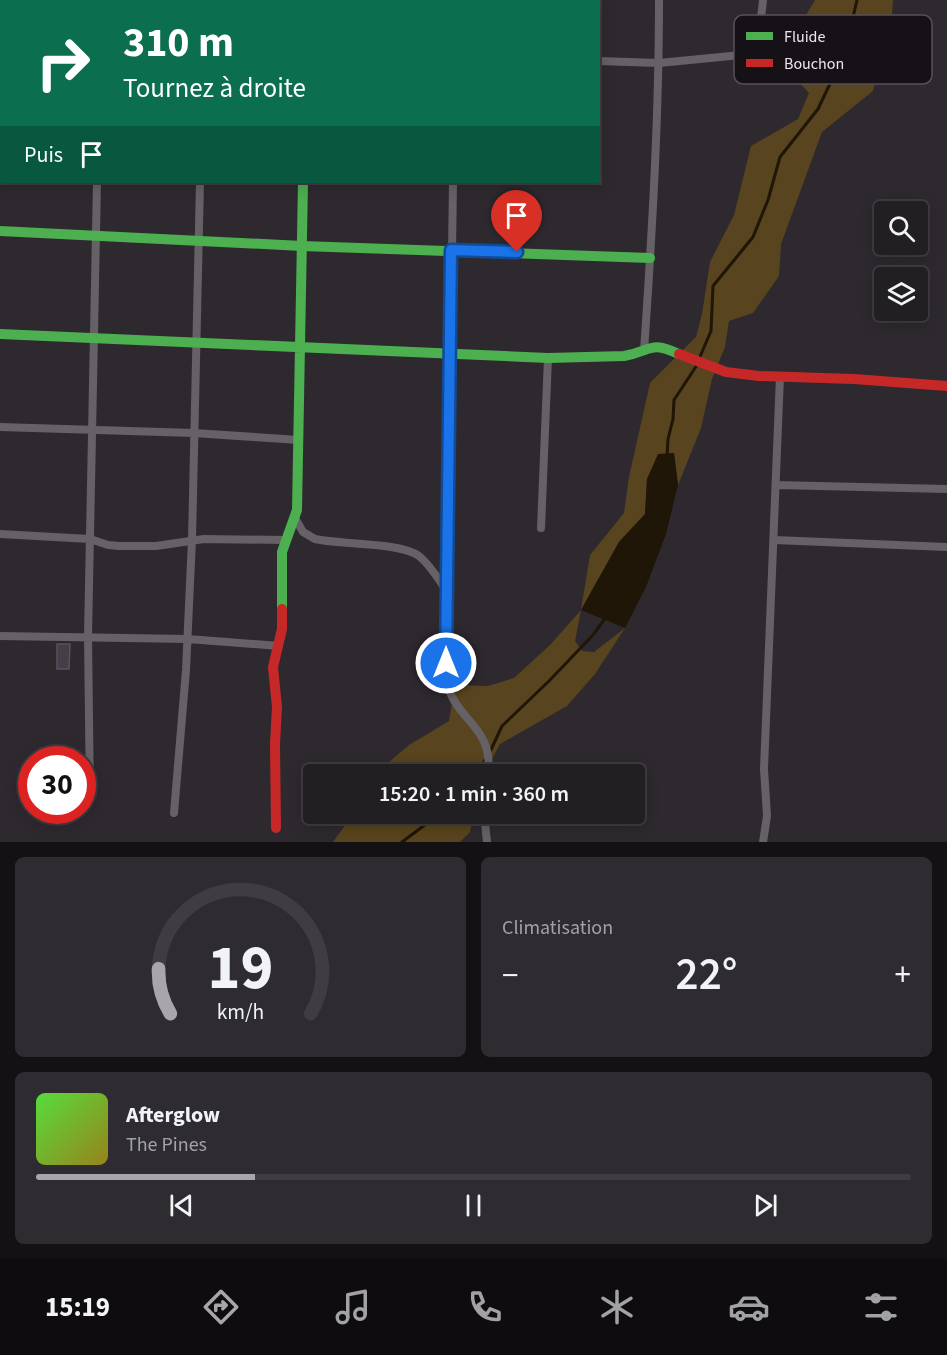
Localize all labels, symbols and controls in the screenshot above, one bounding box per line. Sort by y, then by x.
text: 310 m [123,13,234,73]
legend [734,15,932,84]
icon: right [24,24,102,102]
text: Fluide [784,26,826,48]
text: Bouchon [784,53,844,75]
text: Tournez à droite [123,69,306,108]
icon: arrive [75,138,108,171]
text: Puis [24,139,63,171]
pin [491,190,542,252]
icon: arrive [500,199,533,232]
map controls [874,201,928,321]
button: search [874,201,928,255]
button: layers [874,267,928,321]
position arrow [414,631,478,695]
speed limit sign: 30 [18,746,96,824]
text: 15:20 · 1 min · 360 m [379,778,569,810]
text: Climatisation [502,914,613,942]
text: 19 [208,924,273,1013]
text: 22° [676,943,737,1007]
text: − [502,952,518,999]
text: + [895,952,911,999]
text: km/h [217,997,264,1028]
text: Afterglow [126,1099,220,1131]
text: The Pines [126,1131,207,1159]
icon: previous [165,1189,198,1222]
icon: pause [457,1189,490,1222]
icon: next [749,1189,782,1222]
icon: directions [200,1286,242,1328]
icon: music [332,1286,374,1328]
icon: phone [464,1286,506,1328]
icon: climate [596,1286,638,1328]
icon: car [728,1286,770,1328]
icon: filters [860,1286,902,1328]
text: 15:19 [45,1288,110,1327]

